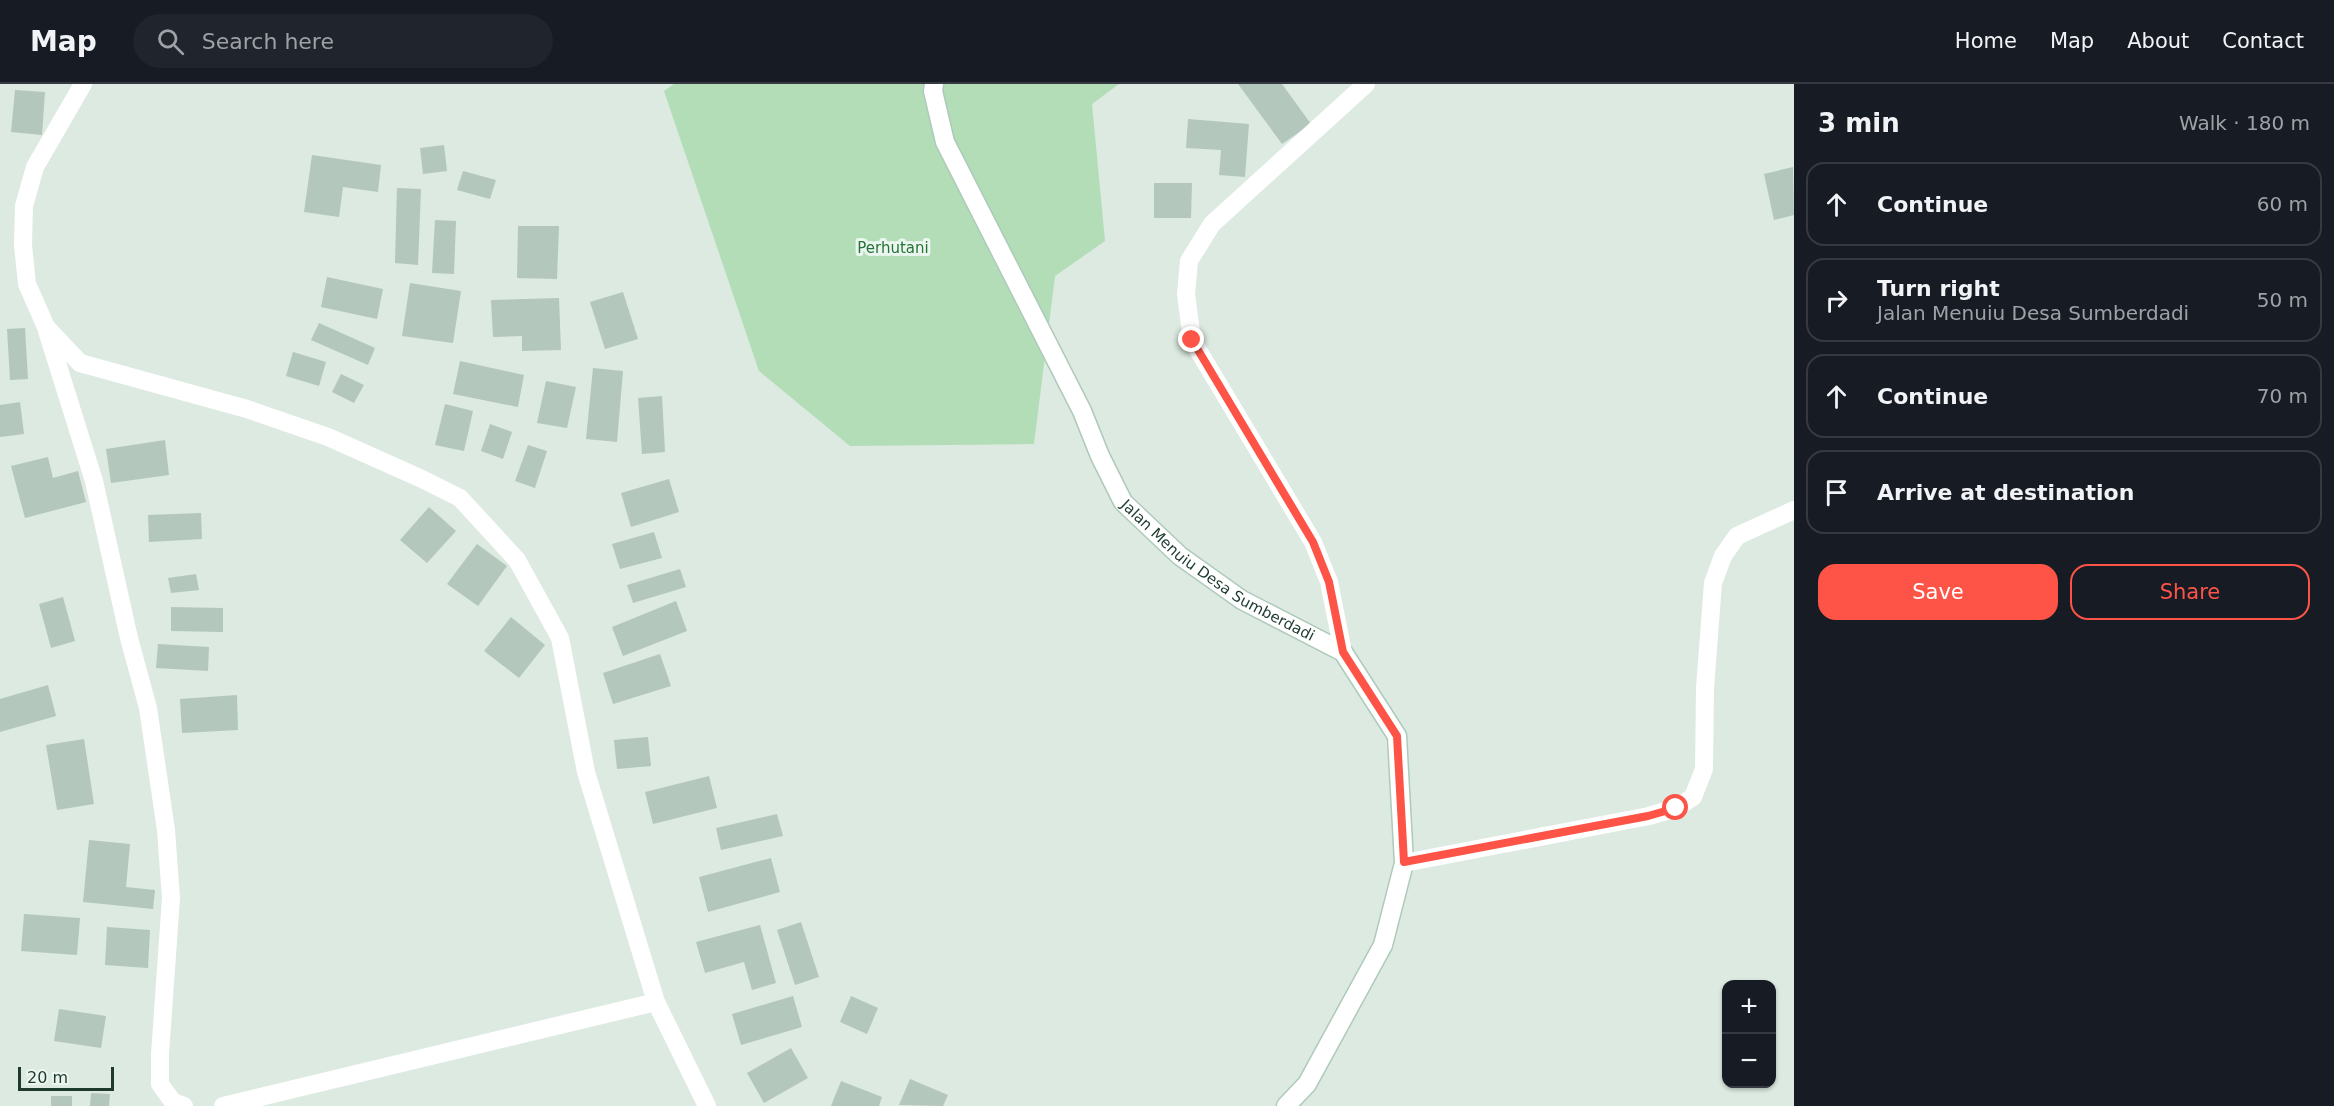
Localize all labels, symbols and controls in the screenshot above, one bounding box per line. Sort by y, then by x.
search box [133,14,553,68]
text: Map [30,25,97,58]
icon: search [154,25,187,58]
text: Search here [202,29,334,54]
text: Home [1955,29,2017,53]
text: Map [2050,29,2094,53]
text: About [2127,29,2189,53]
text: Contact [2222,29,2304,53]
text: 3 min [1818,108,1900,138]
text: Walk · 180 m [2179,111,2310,135]
icon: ahead [1820,188,1853,221]
text: Continue [1877,192,1988,217]
text: 60 m [2257,192,2308,216]
park label: Perhutani [857,239,929,257]
text: Turn right [1877,276,2000,301]
icon: right [1820,284,1853,317]
text: 50 m [2257,288,2308,312]
text: Jalan Menuiu Desa Sumberdadi [1877,301,2189,325]
route end [1178,326,1204,352]
icon: ahead [1820,380,1853,413]
text: Continue [1877,384,1988,409]
text: 70 m [2257,384,2308,408]
icon: arrive [1820,476,1853,509]
text: Arrive at destination [1877,480,2134,505]
street label: Jalan Menuiu Desa Sumberdadi [1116,495,1318,645]
button: Save [1818,564,2058,620]
button: Share [2070,564,2310,620]
route start [1662,794,1688,820]
map controls [1722,980,1776,1088]
button: + [1722,980,1776,1034]
button: − [1722,1034,1776,1088]
scale bar [18,1064,114,1092]
text: 20 m [27,1068,68,1087]

